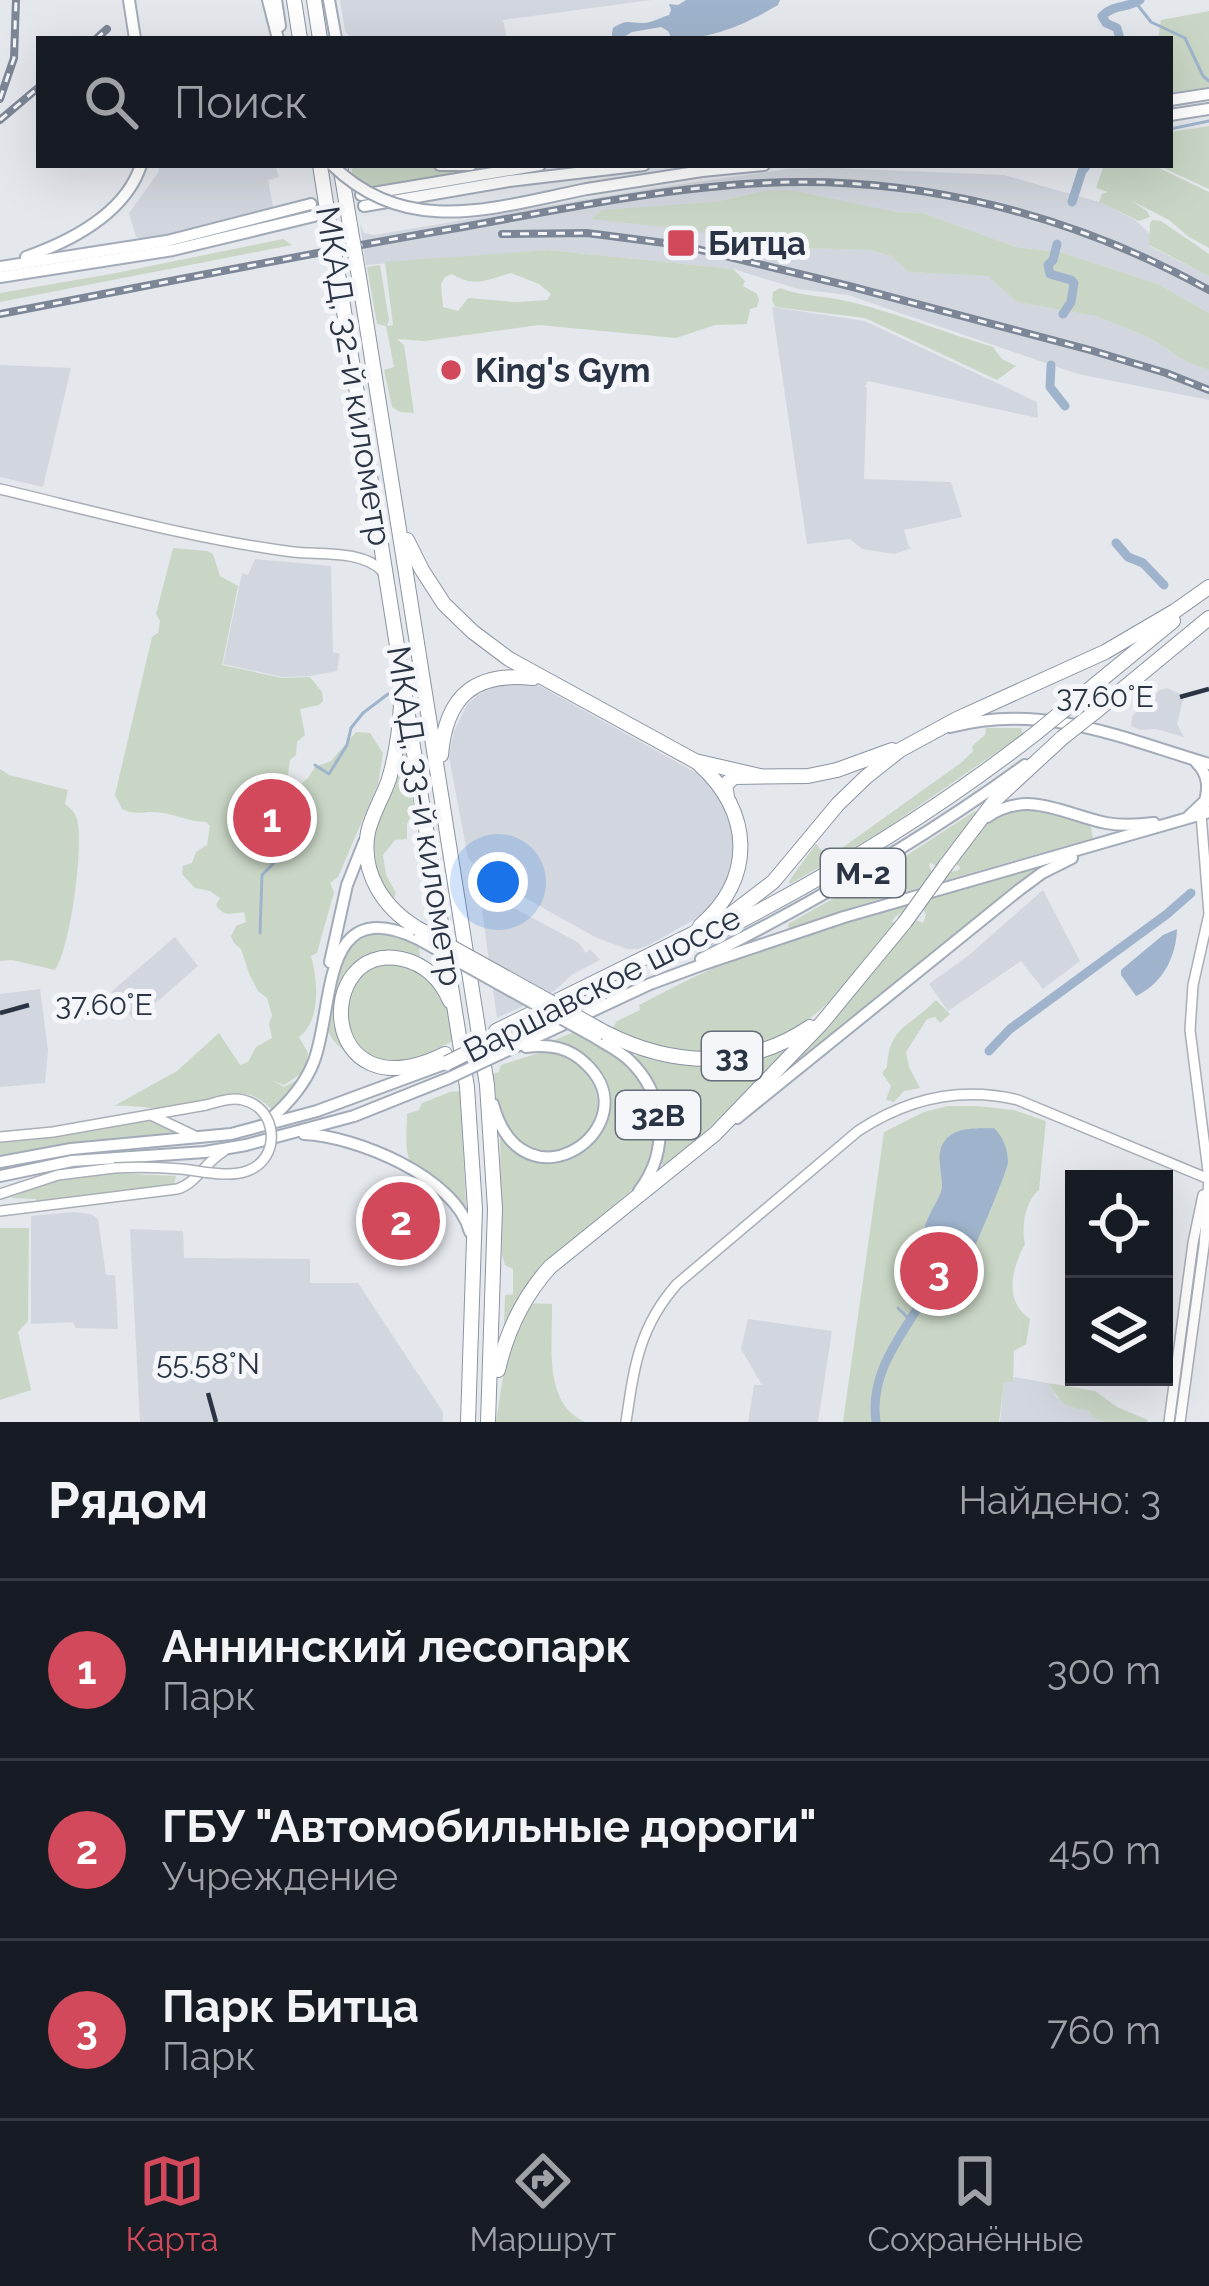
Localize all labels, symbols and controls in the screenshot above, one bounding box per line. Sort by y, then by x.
search box [36,36,1173,168]
icon: search [78,69,144,135]
text: Поиск [174,76,308,129]
street label: МКАД, 32-й километр [308,203,400,549]
place label: Битца [708,224,806,263]
marker: Битца [665,227,697,259]
place label: King's Gym [475,351,650,390]
marker: King's Gym [438,357,464,383]
street label: МКАД, 33-й километр [379,643,471,989]
text: 37.60°E [1056,679,1154,714]
pin: 1 [233,773,311,863]
road number: М-2 [821,849,905,897]
your location [468,852,528,912]
street label: Варшавское шоссе [457,897,747,1071]
text: 37.60°E [55,987,153,1022]
road number: 33 [702,1032,762,1080]
road number: 32B [616,1091,700,1139]
map controls [1065,1170,1173,1386]
button: locate [1065,1170,1173,1278]
pin: 2 [362,1176,440,1266]
pin: 3 [900,1226,978,1316]
button: layers [1065,1278,1173,1386]
text: 55.58°N [156,1346,260,1381]
text: Рядом [48,1470,208,1530]
text: Найдено: 3 [958,1477,1161,1523]
text: Аннинский лесопарк [162,1620,631,1673]
text: 1 [77,1647,97,1693]
text: 300 m [1047,1647,1161,1693]
text: Парк [162,1673,255,1719]
text: ГБУ "Автомобильные дороги" [162,1800,817,1853]
text: 2 [76,1827,98,1873]
text: 450 m [1049,1827,1161,1873]
text: Учреждение [162,1853,398,1899]
text: Парк Битца [162,1980,419,2033]
text: 3 [76,2007,98,2053]
text: 760 m [1047,2007,1161,2053]
text: Парк [162,2033,255,2079]
tab: Карта [126,2148,218,2259]
tab: Маршрут [469,2148,616,2259]
tab: Сохранённые [867,2148,1083,2259]

